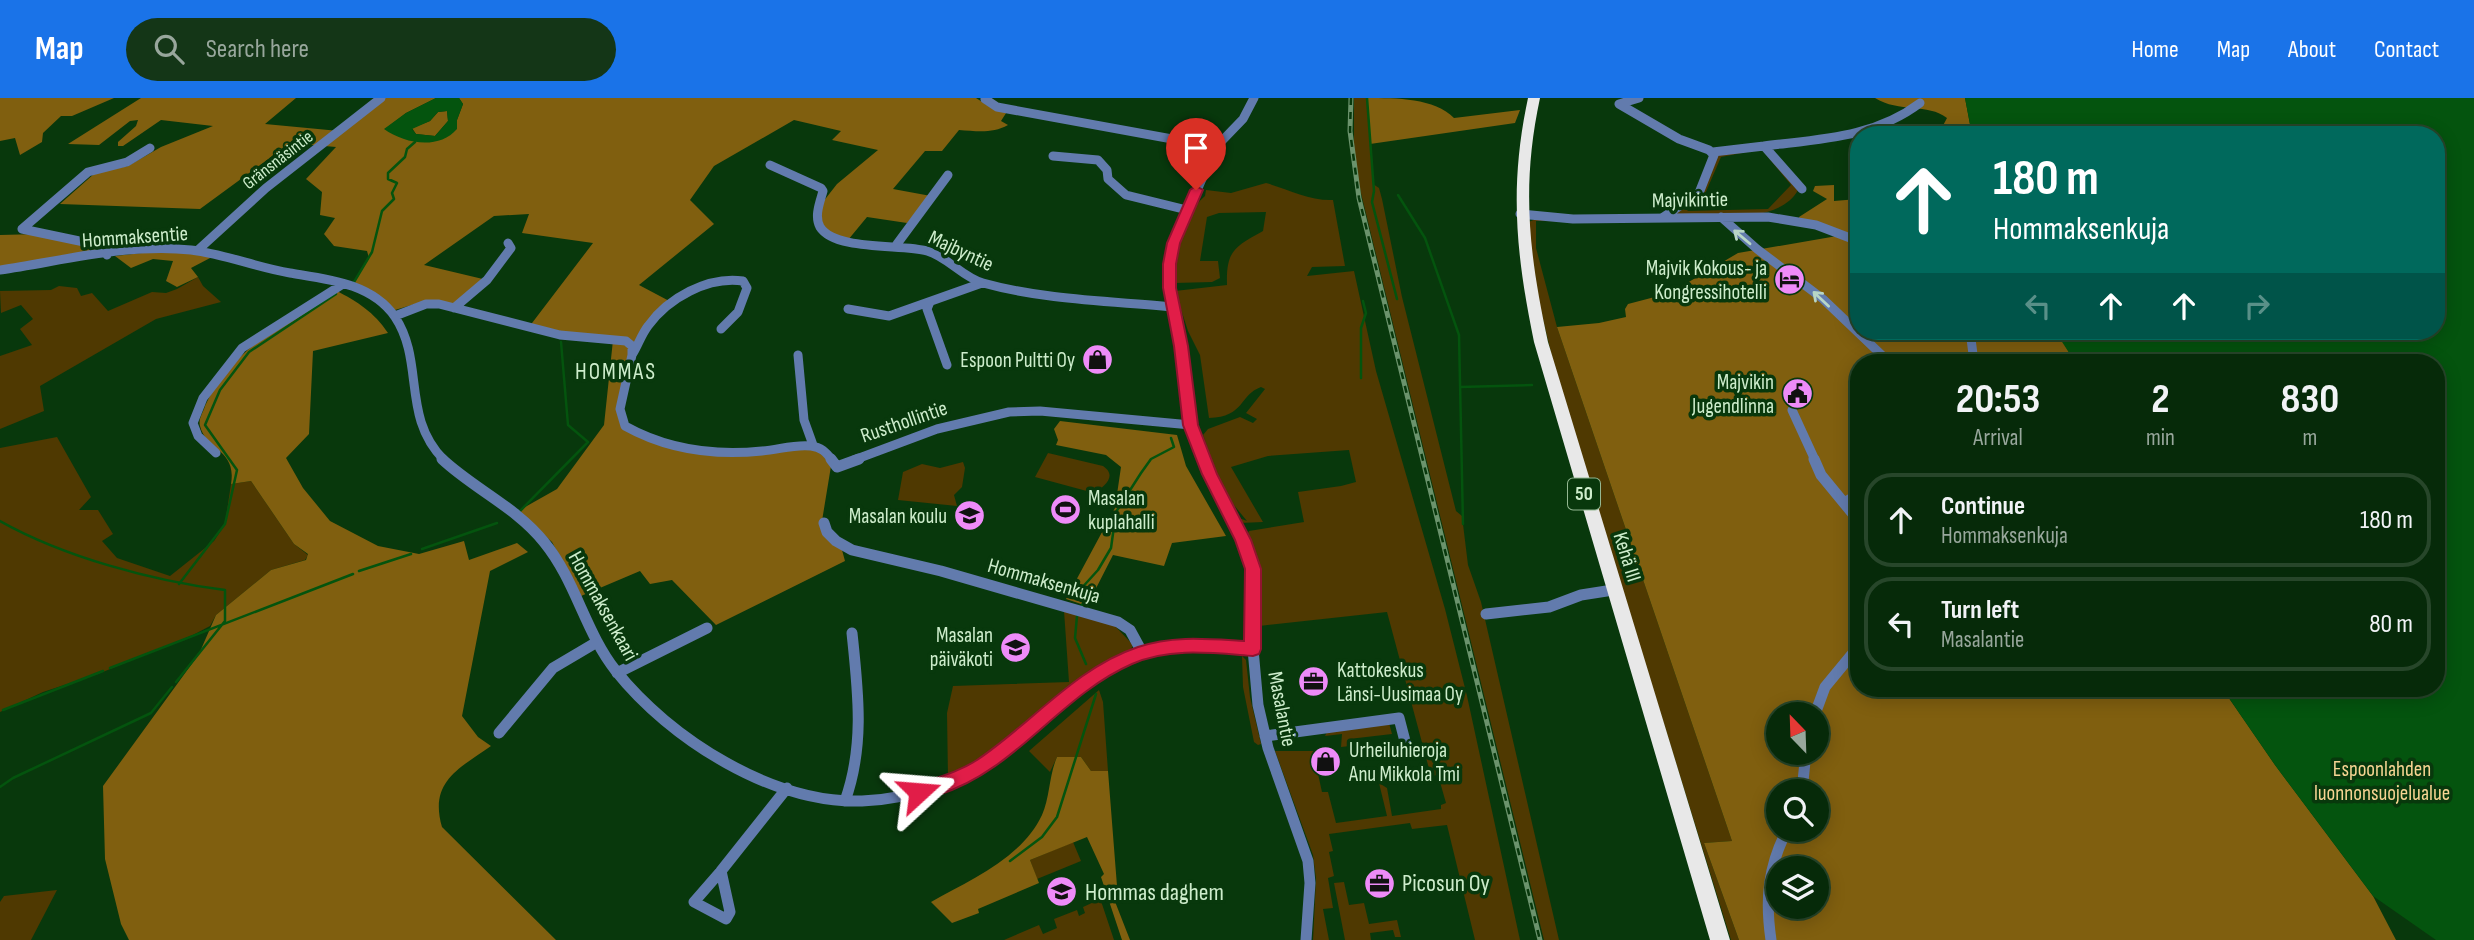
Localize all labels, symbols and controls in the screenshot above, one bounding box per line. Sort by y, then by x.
search box [126,18,616,81]
text: Map [35,29,84,69]
icon: search [150,30,188,68]
text: Search here [206,34,309,65]
text: Home [2131,35,2179,64]
text: Map [2217,35,2250,64]
text: About [2288,35,2336,64]
text: Contact [2374,35,2439,64]
pin [1166,118,1226,190]
street label: Gränsnäsintie [239,126,317,194]
icon: arrive [1177,129,1215,167]
text: 180 m [1993,150,2099,209]
icon: ahead [1878,154,1969,245]
street label: Majvikintie [1652,187,1728,213]
text: Hommaksenkuja [1993,210,2169,249]
street label: Hommaksentie [81,221,189,253]
street label: Majbyntie [925,225,997,277]
one-way arrow [1734,229,1752,245]
place label: Majvik Kokous- ja Kongressihotelli [1646,256,1767,305]
hotel icon: Majvik Kokous- ja Kongressihotelli [1773,263,1807,297]
icon: left [2019,287,2057,325]
icon: ahead [2092,287,2130,325]
icon: ahead [2165,287,2203,325]
icon: right [2238,287,2276,325]
one-way arrow [1813,291,1831,308]
shop icon: Espoon Pultti Oy [1081,343,1115,377]
place label: Espoon Pultti Oy [960,348,1075,373]
district label: HOMMAS [575,358,657,386]
place label: Majvikin Jugendlinna [1691,370,1774,419]
text: 20:53 [1956,374,2040,425]
text: 2 [2151,374,2170,425]
text: 830 [2281,374,2339,425]
public building icon: Majvikin Jugendlinna [1780,377,1814,411]
street label: Rusthollintie [857,395,951,449]
text: Arrival [1973,424,2023,452]
text: min [2146,424,2175,452]
text: m [2303,424,2317,452]
road number: 50 [1568,478,1600,510]
place label: Masalan kuplahalli [1088,486,1155,535]
text: Continue [1941,491,2025,522]
sports icon: Masalan kuplahalli [1048,493,1082,527]
school or university icon: Masalan koulu [953,499,987,533]
icon: ahead [1882,501,1920,539]
place label: Masalan koulu [849,504,947,529]
text: 180 m [2360,505,2413,536]
text: Hommaksenkuja [1941,522,2068,550]
street label: Kehä III [1608,529,1646,585]
street label: Hommaksenkaari [563,547,643,665]
street label: Hommaksenkuja [985,553,1103,609]
text: Turn left [1941,595,2019,626]
icon: left [1882,605,1920,643]
text: 80 m [2369,609,2413,640]
place label: Masalan päiväkoti [930,623,993,672]
text: Masalantie [1941,626,2024,654]
school or university icon: Masalan päiväkoti [999,630,1033,664]
place label: Kattokeskus Länsi-Uusimaa Oy [1337,658,1463,707]
office icon: Kattokeskus Länsi-Uusimaa Oy [1297,665,1331,699]
street label: Masalantie [1262,669,1302,749]
north arrow [1766,702,1829,765]
map controls [1766,702,1829,919]
place label: Urheiluhieroja Anu Mikkola Tmi [1348,738,1460,787]
shop icon: Urheiluhieroja Anu Mikkola Tmi [1309,745,1343,779]
position arrow [882,755,956,829]
park label: Espoonlahden luonnonsuojelualue [2314,757,2450,806]
button: search [1766,779,1829,842]
button: layers [1766,856,1829,919]
office icon: Picosun Oy [1362,866,1396,900]
place label: Picosun Oy [1402,869,1490,898]
school or university icon: Hommas daghem [1045,875,1079,909]
place label: Hommas daghem [1085,878,1224,907]

